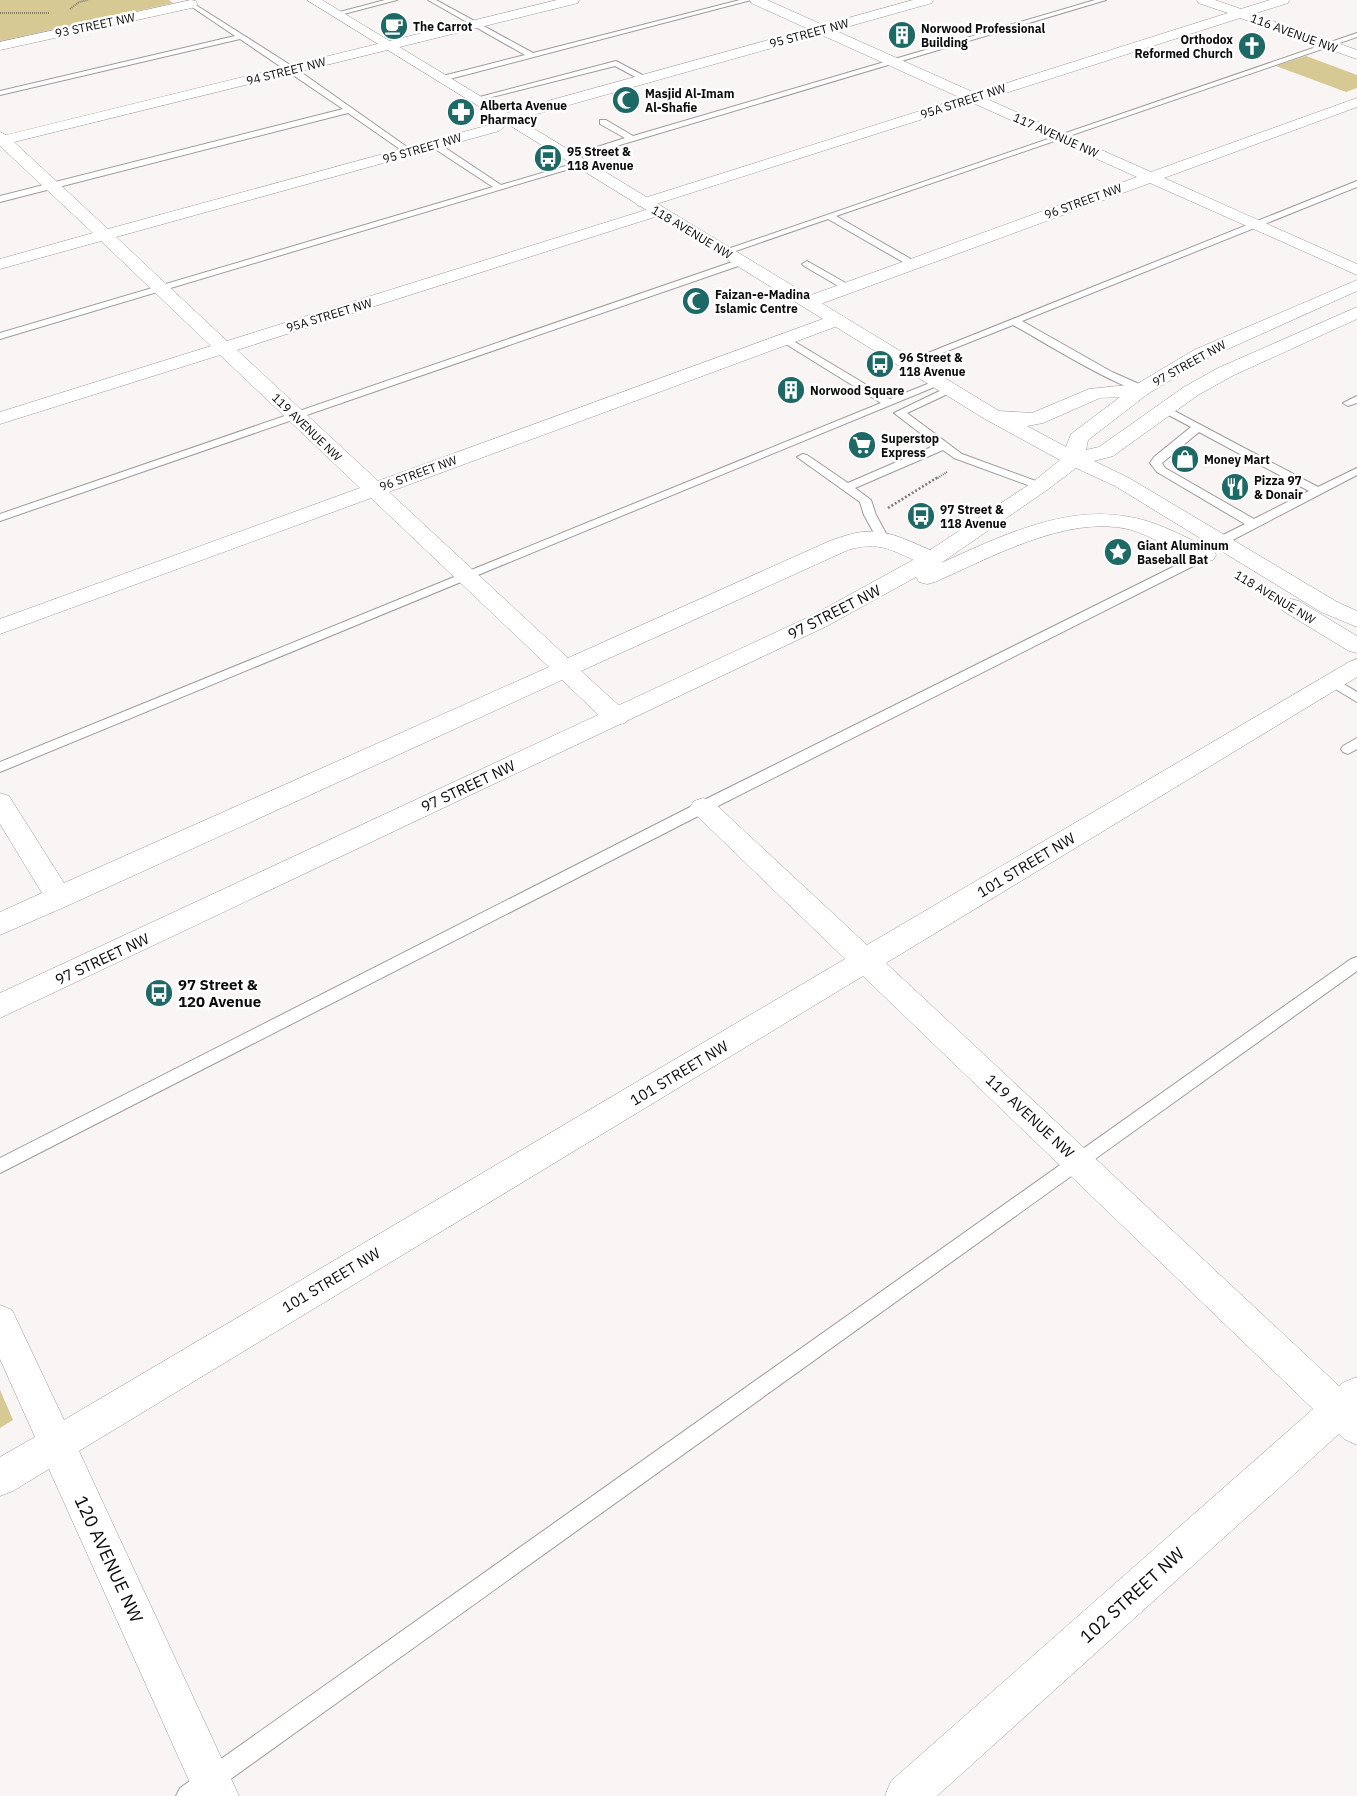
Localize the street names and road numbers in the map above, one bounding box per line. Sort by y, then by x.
street label: 93 STREET NW [54,9,137,41]
street label: 116 AVENUE NW [1248,10,1340,56]
street label: 95 STREET NW [768,15,851,51]
street label: 94 STREET NW [245,54,328,88]
street label: 95A STREET NW [918,80,1008,122]
street label: 117 AVENUE NW [1011,110,1101,161]
street label: 95 STREET NW [381,129,464,166]
street label: 96 STREET NW [1042,180,1124,222]
street label: 118 AVENUE NW [649,202,735,262]
street label: 95A STREET NW [284,295,374,335]
street label: 97 STREET NW [1150,337,1229,389]
street label: 119 AVENUE NW [269,390,345,464]
street label: 96 STREET NW [377,452,459,494]
street label: 118 AVENUE NW [1232,567,1318,627]
street label: 97 STREET NW [784,580,884,644]
street label: 97 STREET NW [418,756,519,816]
street label: 101 STREET NW [974,828,1079,902]
street label: 97 STREET NW [52,929,153,989]
street label: 101 STREET NW [627,1036,732,1110]
street label: 119 AVENUE NW [982,1070,1079,1162]
street label: 101 STREET NW [279,1243,384,1317]
street label: 120 AVENUE NW [70,1492,148,1626]
street label: 102 STREET NW [1075,1542,1189,1648]

